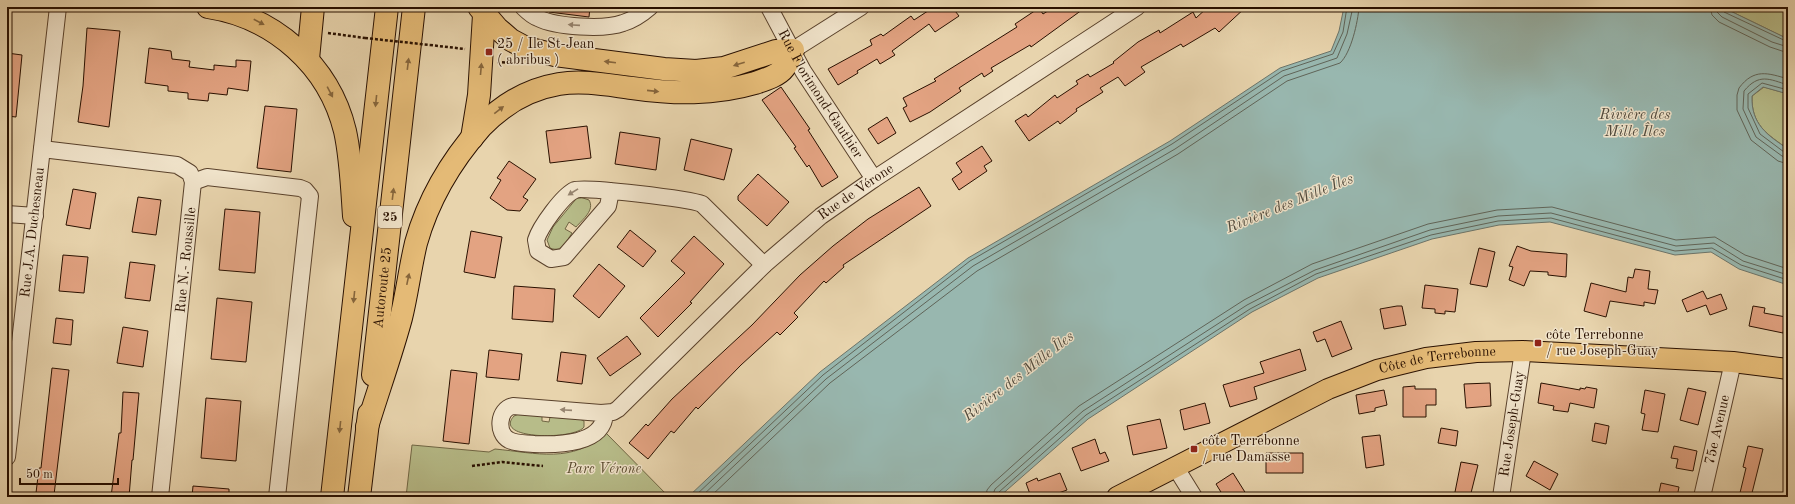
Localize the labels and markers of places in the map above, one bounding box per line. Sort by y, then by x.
place label: 25 / Ile St-Jean ( abribus ) [497,37,595,67]
marker: 25 / Ile St-Jean ( abribus ) [484,47,494,57]
place label: côte Terrebonne / rue Joseph-Guay [1546,328,1659,358]
marker: côte Terrebonne / rue Joseph-Guay [1533,338,1543,348]
place label: côte Terrebonne / rue Damasse [1202,434,1299,464]
marker: côte Terrebonne / rue Damasse [1189,444,1199,454]

